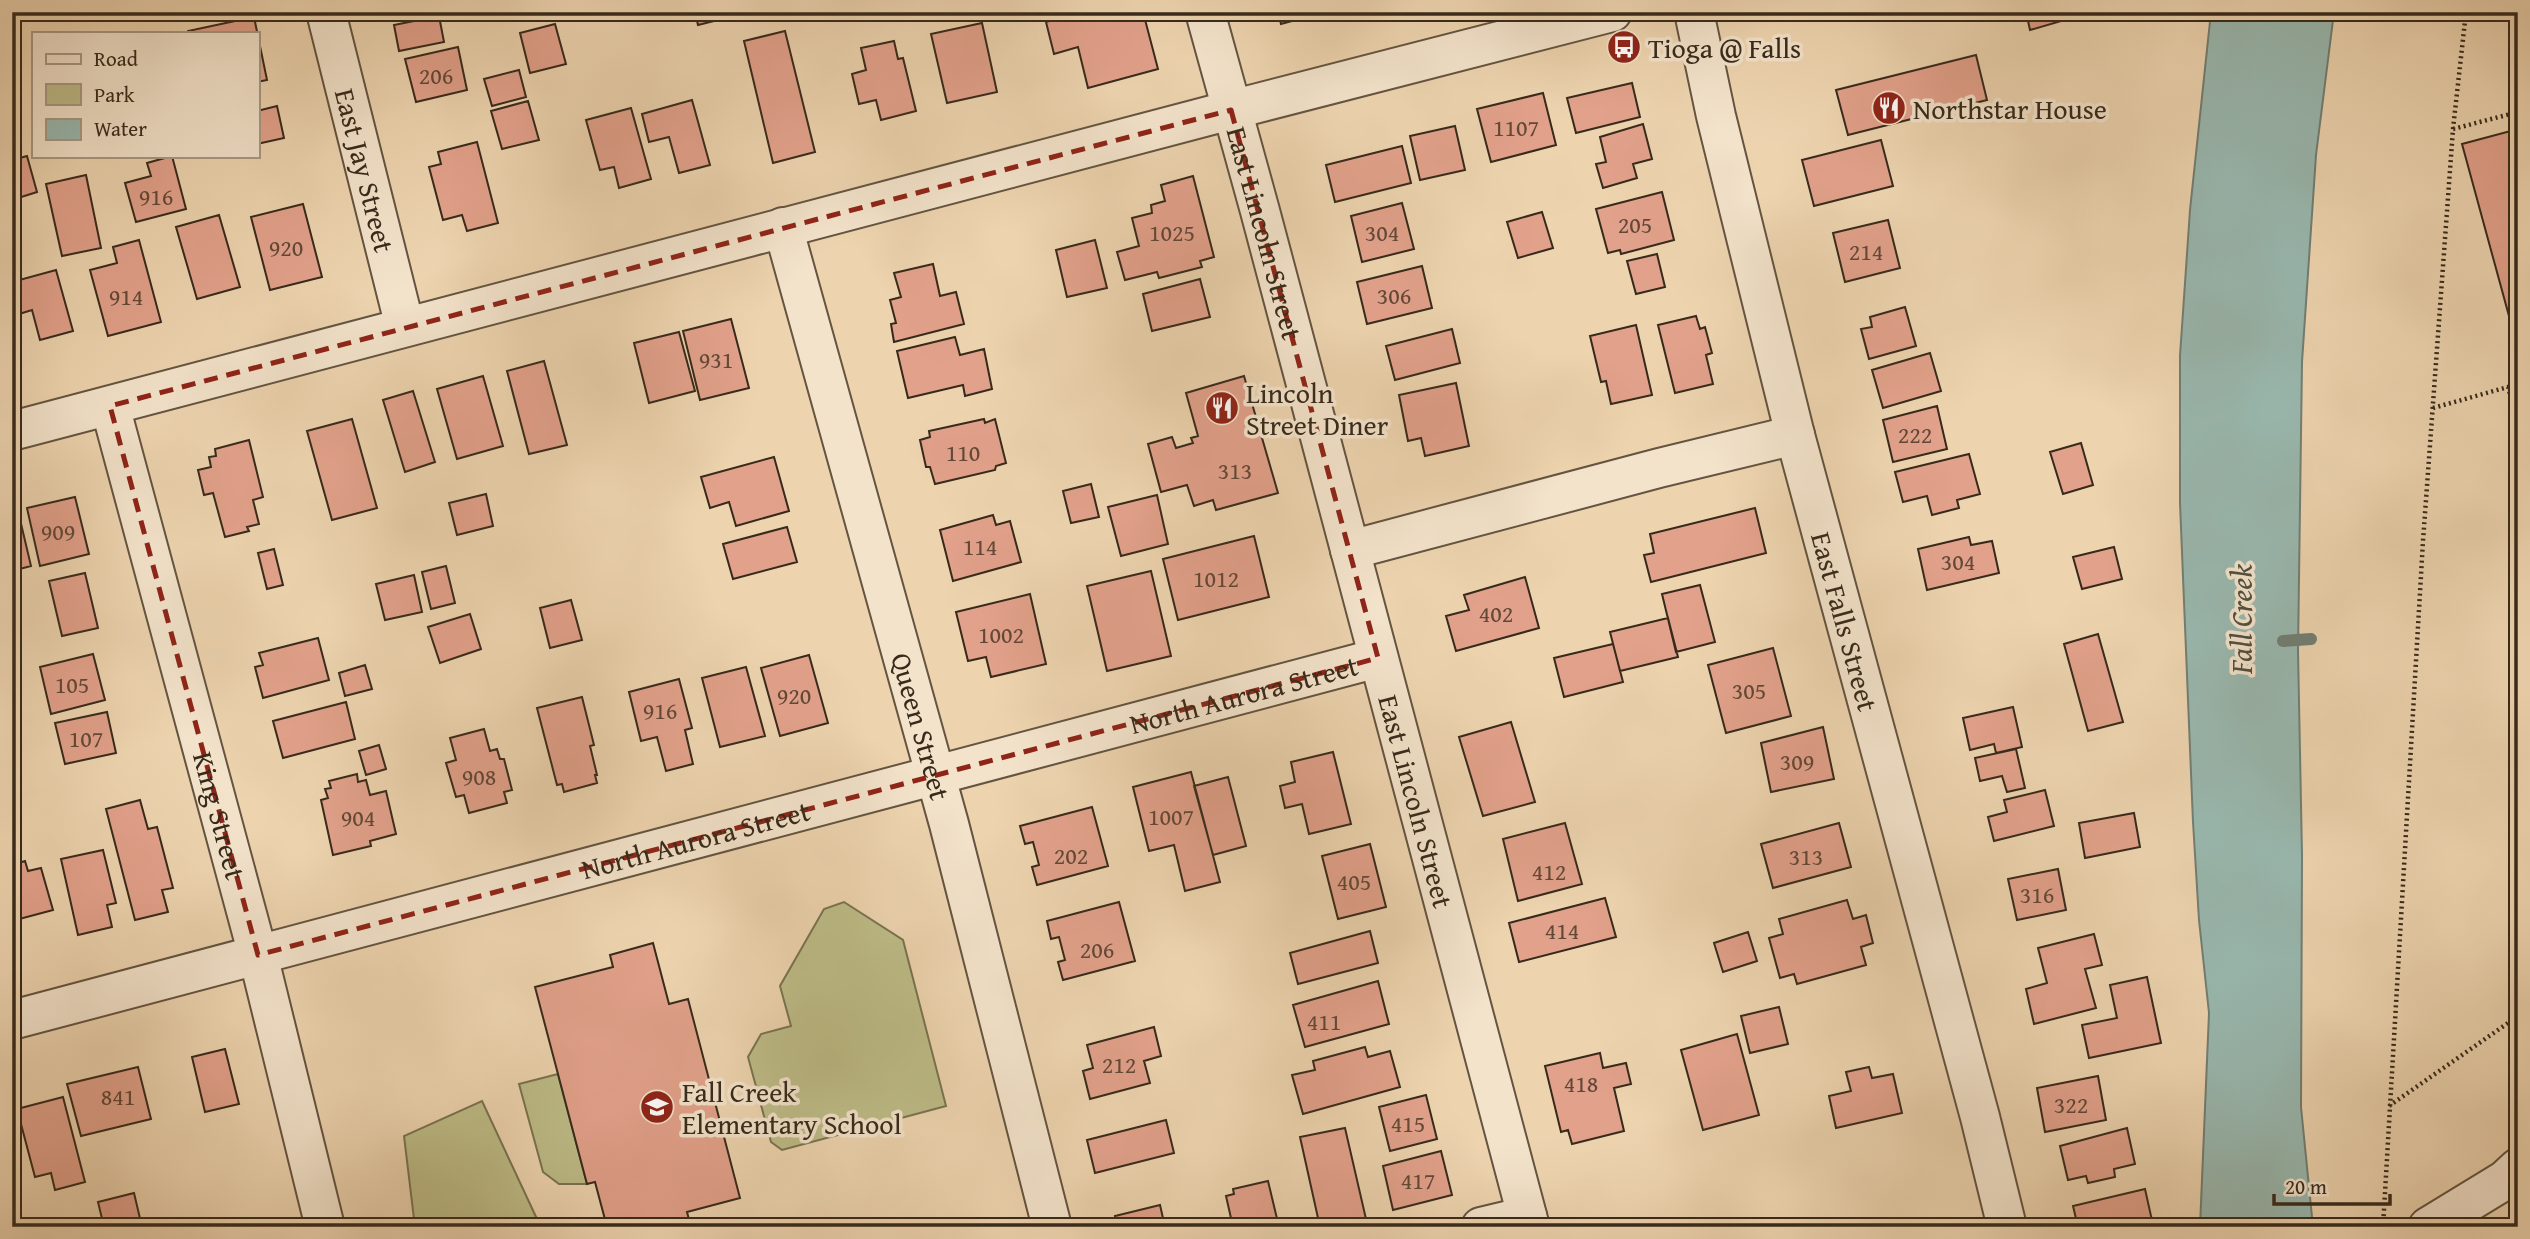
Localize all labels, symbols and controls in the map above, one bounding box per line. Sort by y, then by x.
place label: Tioga @ Falls [1648,27,1801,68]
bus stop icon: Tioga @ Falls [1605,28,1643,66]
legend [32,32,259,158]
text: Road [94,43,139,74]
house number: 206 [419,58,453,93]
text: Park [94,79,135,110]
street label: East Jay Street [325,84,406,256]
place label: Northstar House [1913,88,2107,129]
restaurant icon: Northstar House [1870,89,1908,127]
house number: 1107 [1493,110,1539,145]
text: Water [94,113,147,144]
street label: East Lincoln Street [1217,122,1314,344]
house number: 916 [139,179,173,214]
house number: 205 [1618,207,1652,242]
house number: 1025 [1149,215,1195,250]
house number: 304 [1365,215,1399,250]
house number: 920 [269,230,303,265]
house number: 214 [1849,234,1883,269]
house number: 306 [1377,278,1411,313]
house number: 914 [109,279,143,314]
house number: 931 [699,342,733,377]
place label: Lincoln Street Diner [1246,372,1389,445]
restaurant icon: Lincoln Street Diner [1203,389,1241,427]
house number: 222 [1898,417,1932,452]
house number: 110 [946,435,980,470]
house number: 313 [1218,453,1252,488]
house number: 909 [41,514,75,549]
street label: East Falls Street [1802,527,1889,716]
house number: 114 [963,529,997,564]
house number: 304 [1941,544,1975,579]
house number: 1012 [1193,561,1239,596]
water label: Fall Creek [2219,564,2263,675]
house number: 402 [1479,596,1513,631]
house number: 1002 [978,617,1024,652]
street label: North Aurora Street [1125,644,1362,744]
street label: Queen Street [882,648,962,805]
house number: 105 [55,667,89,702]
house number: 305 [1732,673,1766,708]
house number: 920 [777,678,811,713]
street label: East Lincoln Street [1369,690,1465,912]
house number: 916 [643,693,677,728]
house number: 107 [69,721,103,756]
house number: 309 [1780,744,1814,779]
street label: King Street [183,747,257,884]
house number: 908 [462,759,496,794]
street label: North Aurora Street [577,789,814,889]
house number: 1007 [1148,799,1194,834]
house number: 904 [341,800,375,835]
house number: 202 [1054,838,1088,873]
house number: 313 [1789,839,1823,874]
house number: 412 [1532,854,1566,889]
house number: 405 [1337,864,1371,899]
house number: 316 [2020,877,2054,912]
house number: 414 [1545,913,1579,948]
house number: 206 [1080,932,1114,967]
house number: 411 [1307,1004,1341,1039]
house number: 212 [1102,1047,1136,1082]
house number: 418 [1564,1066,1598,1101]
place label: Fall Creek Elementary School [682,1071,902,1144]
house number: 841 [101,1079,135,1114]
house number: 322 [2054,1087,2088,1122]
school or university icon: Fall Creek Elementary School [638,1088,676,1126]
house number: 415 [1391,1106,1425,1141]
scale bar [2274,1162,2390,1206]
house number: 417 [1401,1163,1435,1198]
text: 20 m [2285,1171,2327,1202]

